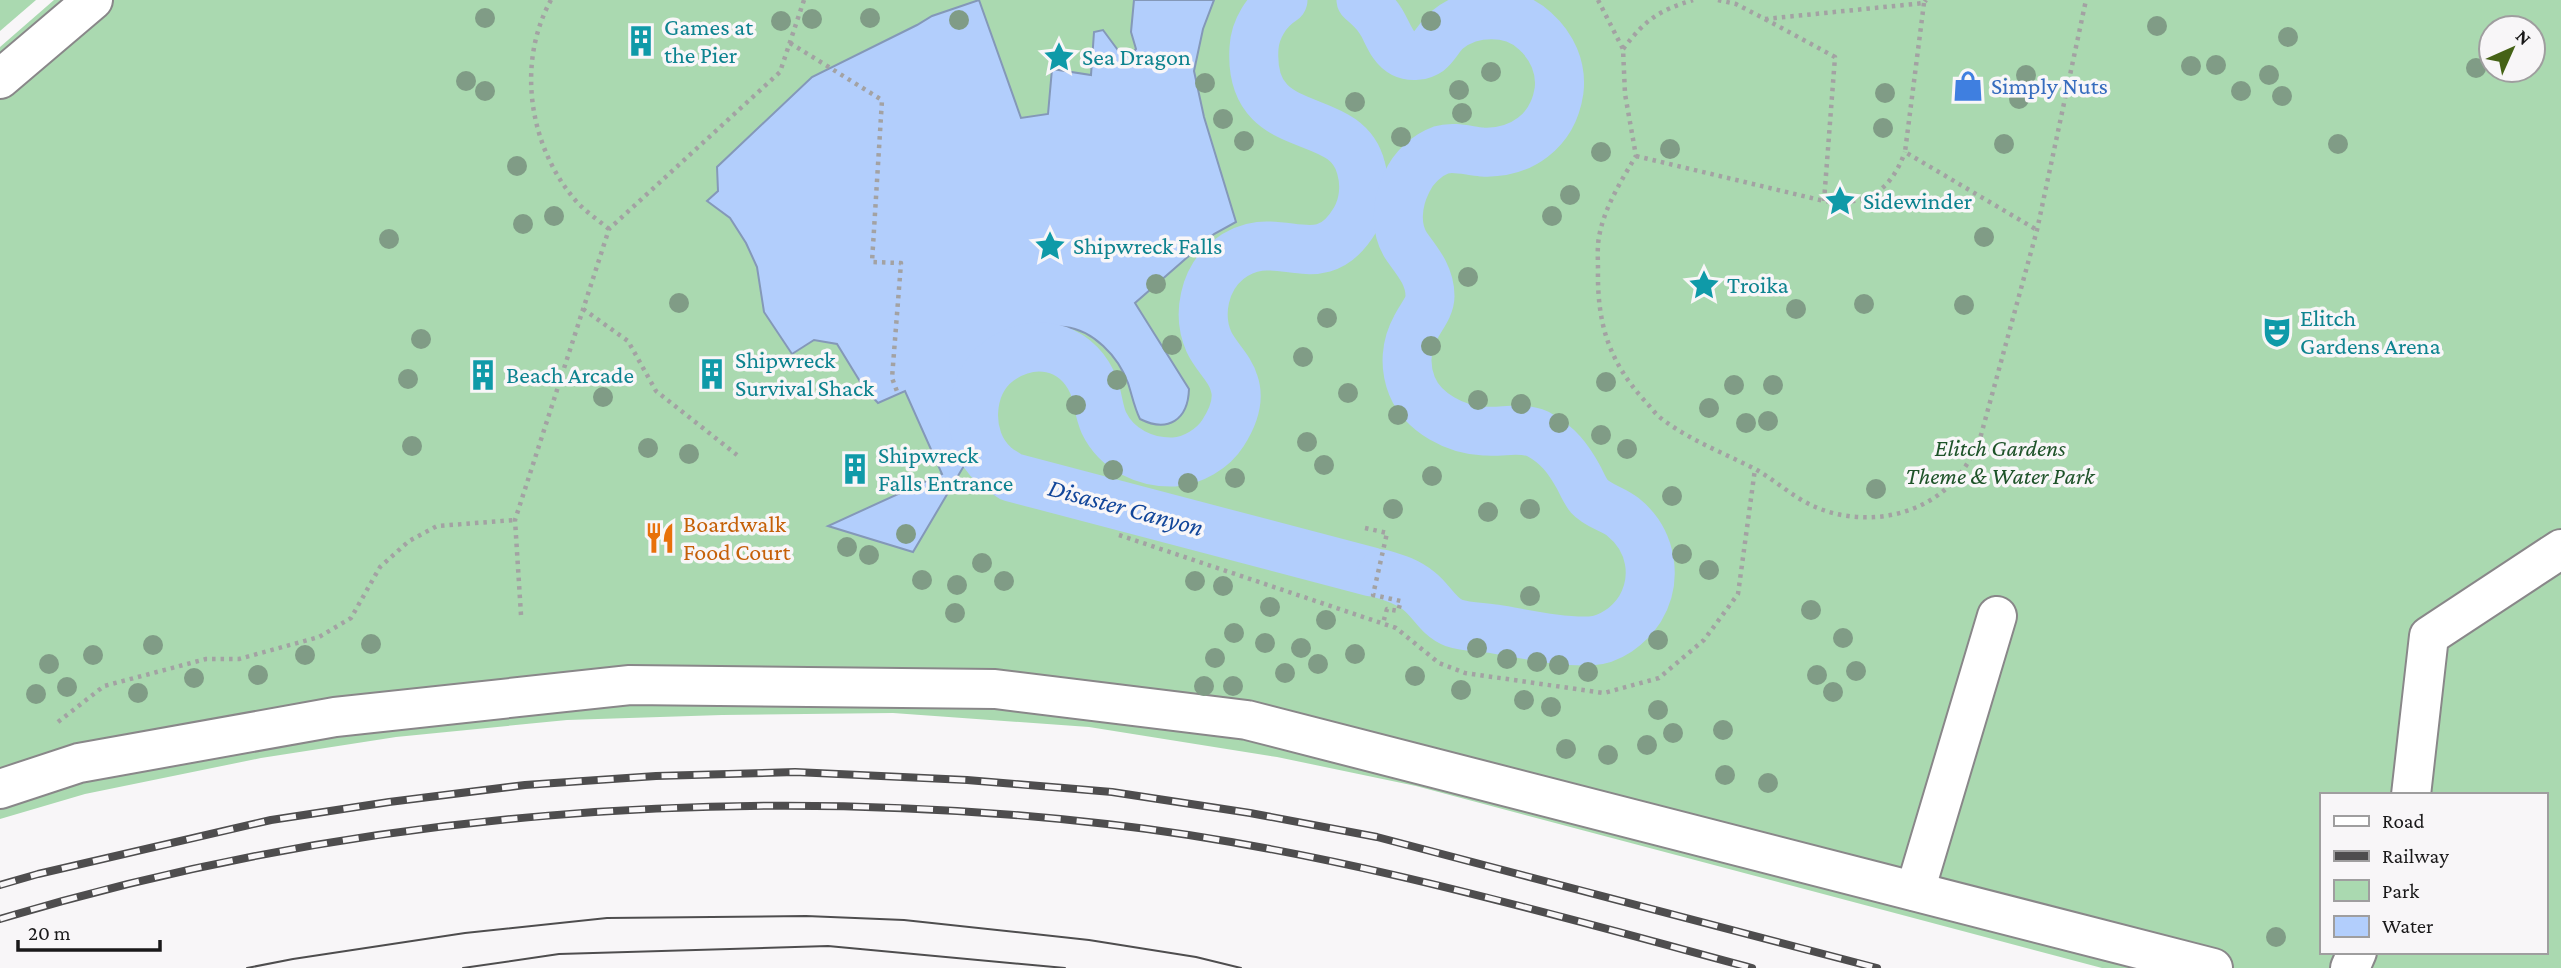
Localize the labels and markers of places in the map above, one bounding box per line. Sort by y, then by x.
place label: Games at the Pier [664,13,754,68]
building icon: Games at the Pier [624,24,658,58]
place icon: Sea Dragon [1042,40,1076,74]
place label: Sea Dragon [1082,43,1191,70]
shop icon: Simply Nuts [1951,69,1985,103]
place label: Simply Nuts [1991,72,2108,99]
place icon: Sidewinder [1823,184,1857,218]
place label: Sidewinder [1863,187,1973,214]
place icon: Shipwreck Falls [1033,229,1067,263]
place label: Shipwreck Falls [1073,232,1222,259]
place icon: Troika [1687,268,1721,302]
place label: Troika [1727,271,1789,298]
place label: Elitch Gardens Arena [2300,304,2441,359]
theatre icon: Elitch Gardens Arena [2260,315,2294,349]
place label: Shipwreck Survival Shack [735,346,875,401]
building icon: Shipwreck Survival Shack [695,357,729,391]
building icon: Beach Arcade [466,358,500,392]
place label: Beach Arcade [506,361,634,388]
place label: Shipwreck Falls Entrance [878,441,1013,496]
building icon: Shipwreck Falls Entrance [838,452,872,486]
place label: Boardwalk Food Court [683,510,791,565]
restaurant icon: Boardwalk Food Court [643,521,677,555]

